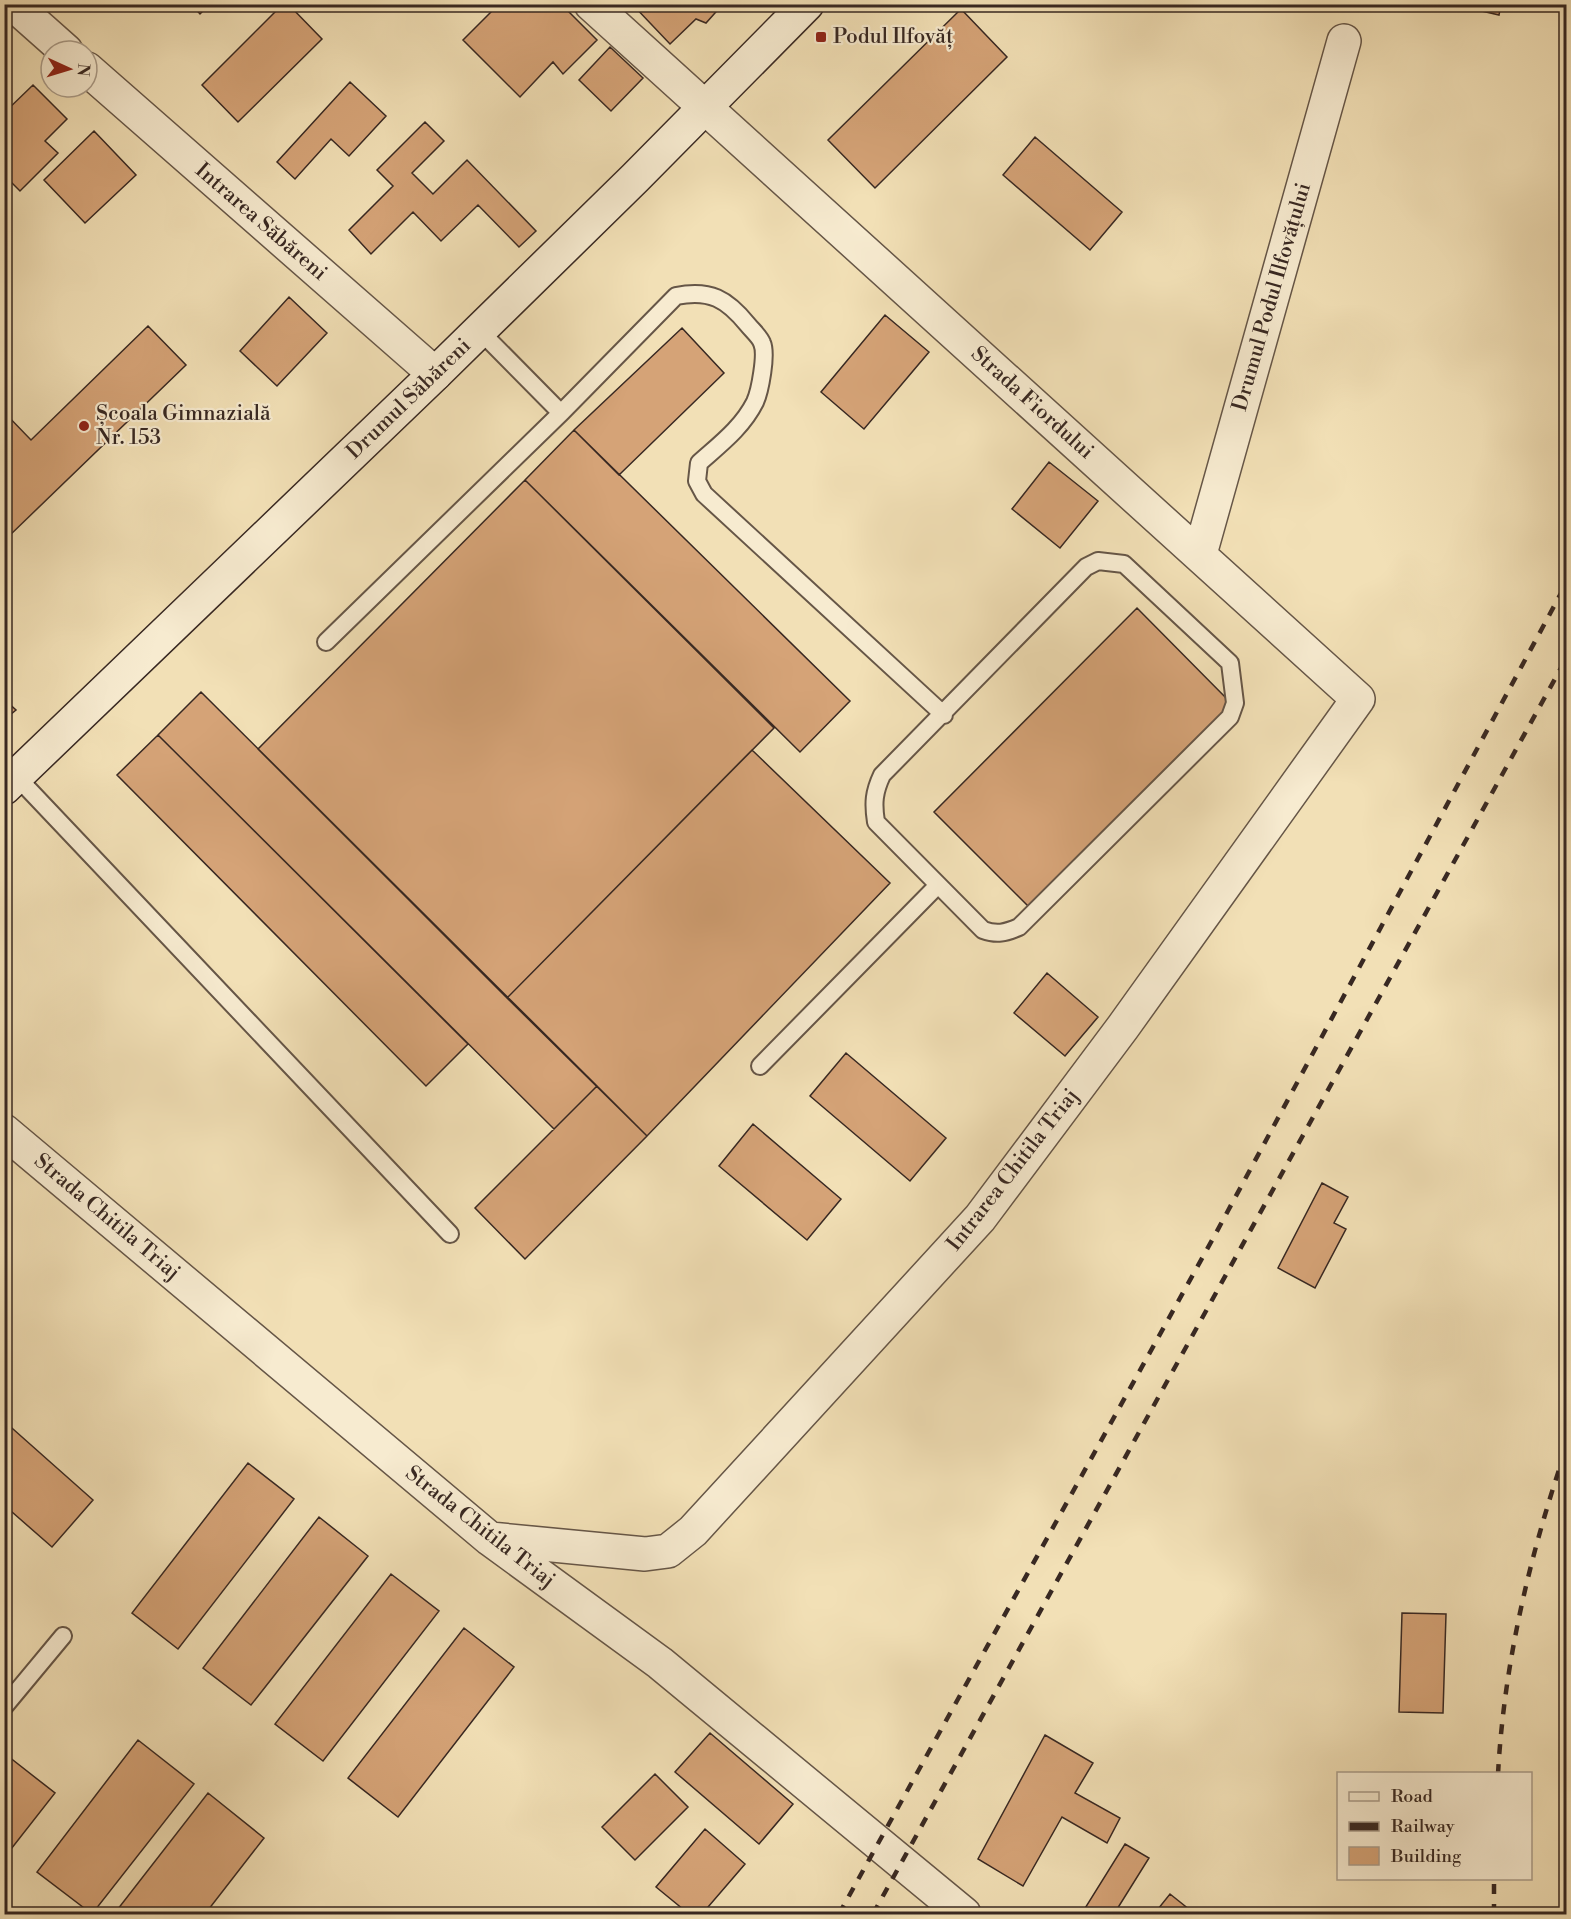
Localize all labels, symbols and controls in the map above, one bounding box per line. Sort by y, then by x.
place label: Podul Ilfovăț [833,24,954,50]
marker: Podul Ilfovăț [814,30,828,44]
north arrow [39,39,99,99]
text: N [73,63,93,77]
street label: Intrarea Săbăreni [190,158,332,286]
street label: Drumul Podul Ilfovățului [1227,180,1317,414]
street label: Drumul Săbăreni [341,333,477,465]
street label: Strada Fiordului [965,341,1099,465]
place label: Școala Gimnazială Nr. 153 [96,401,271,451]
marker: Școala Gimnazială Nr. 153 [77,419,91,433]
street label: Intrarea Chitila Triaj [942,1084,1084,1256]
street label: Strada Chitila Triaj [29,1148,185,1286]
street label: Strada Chitila Triaj [400,1460,560,1594]
legend [1337,1772,1532,1880]
text: Road [1391,1785,1434,1808]
text: Railway [1391,1815,1455,1838]
text: Building [1390,1845,1462,1868]

